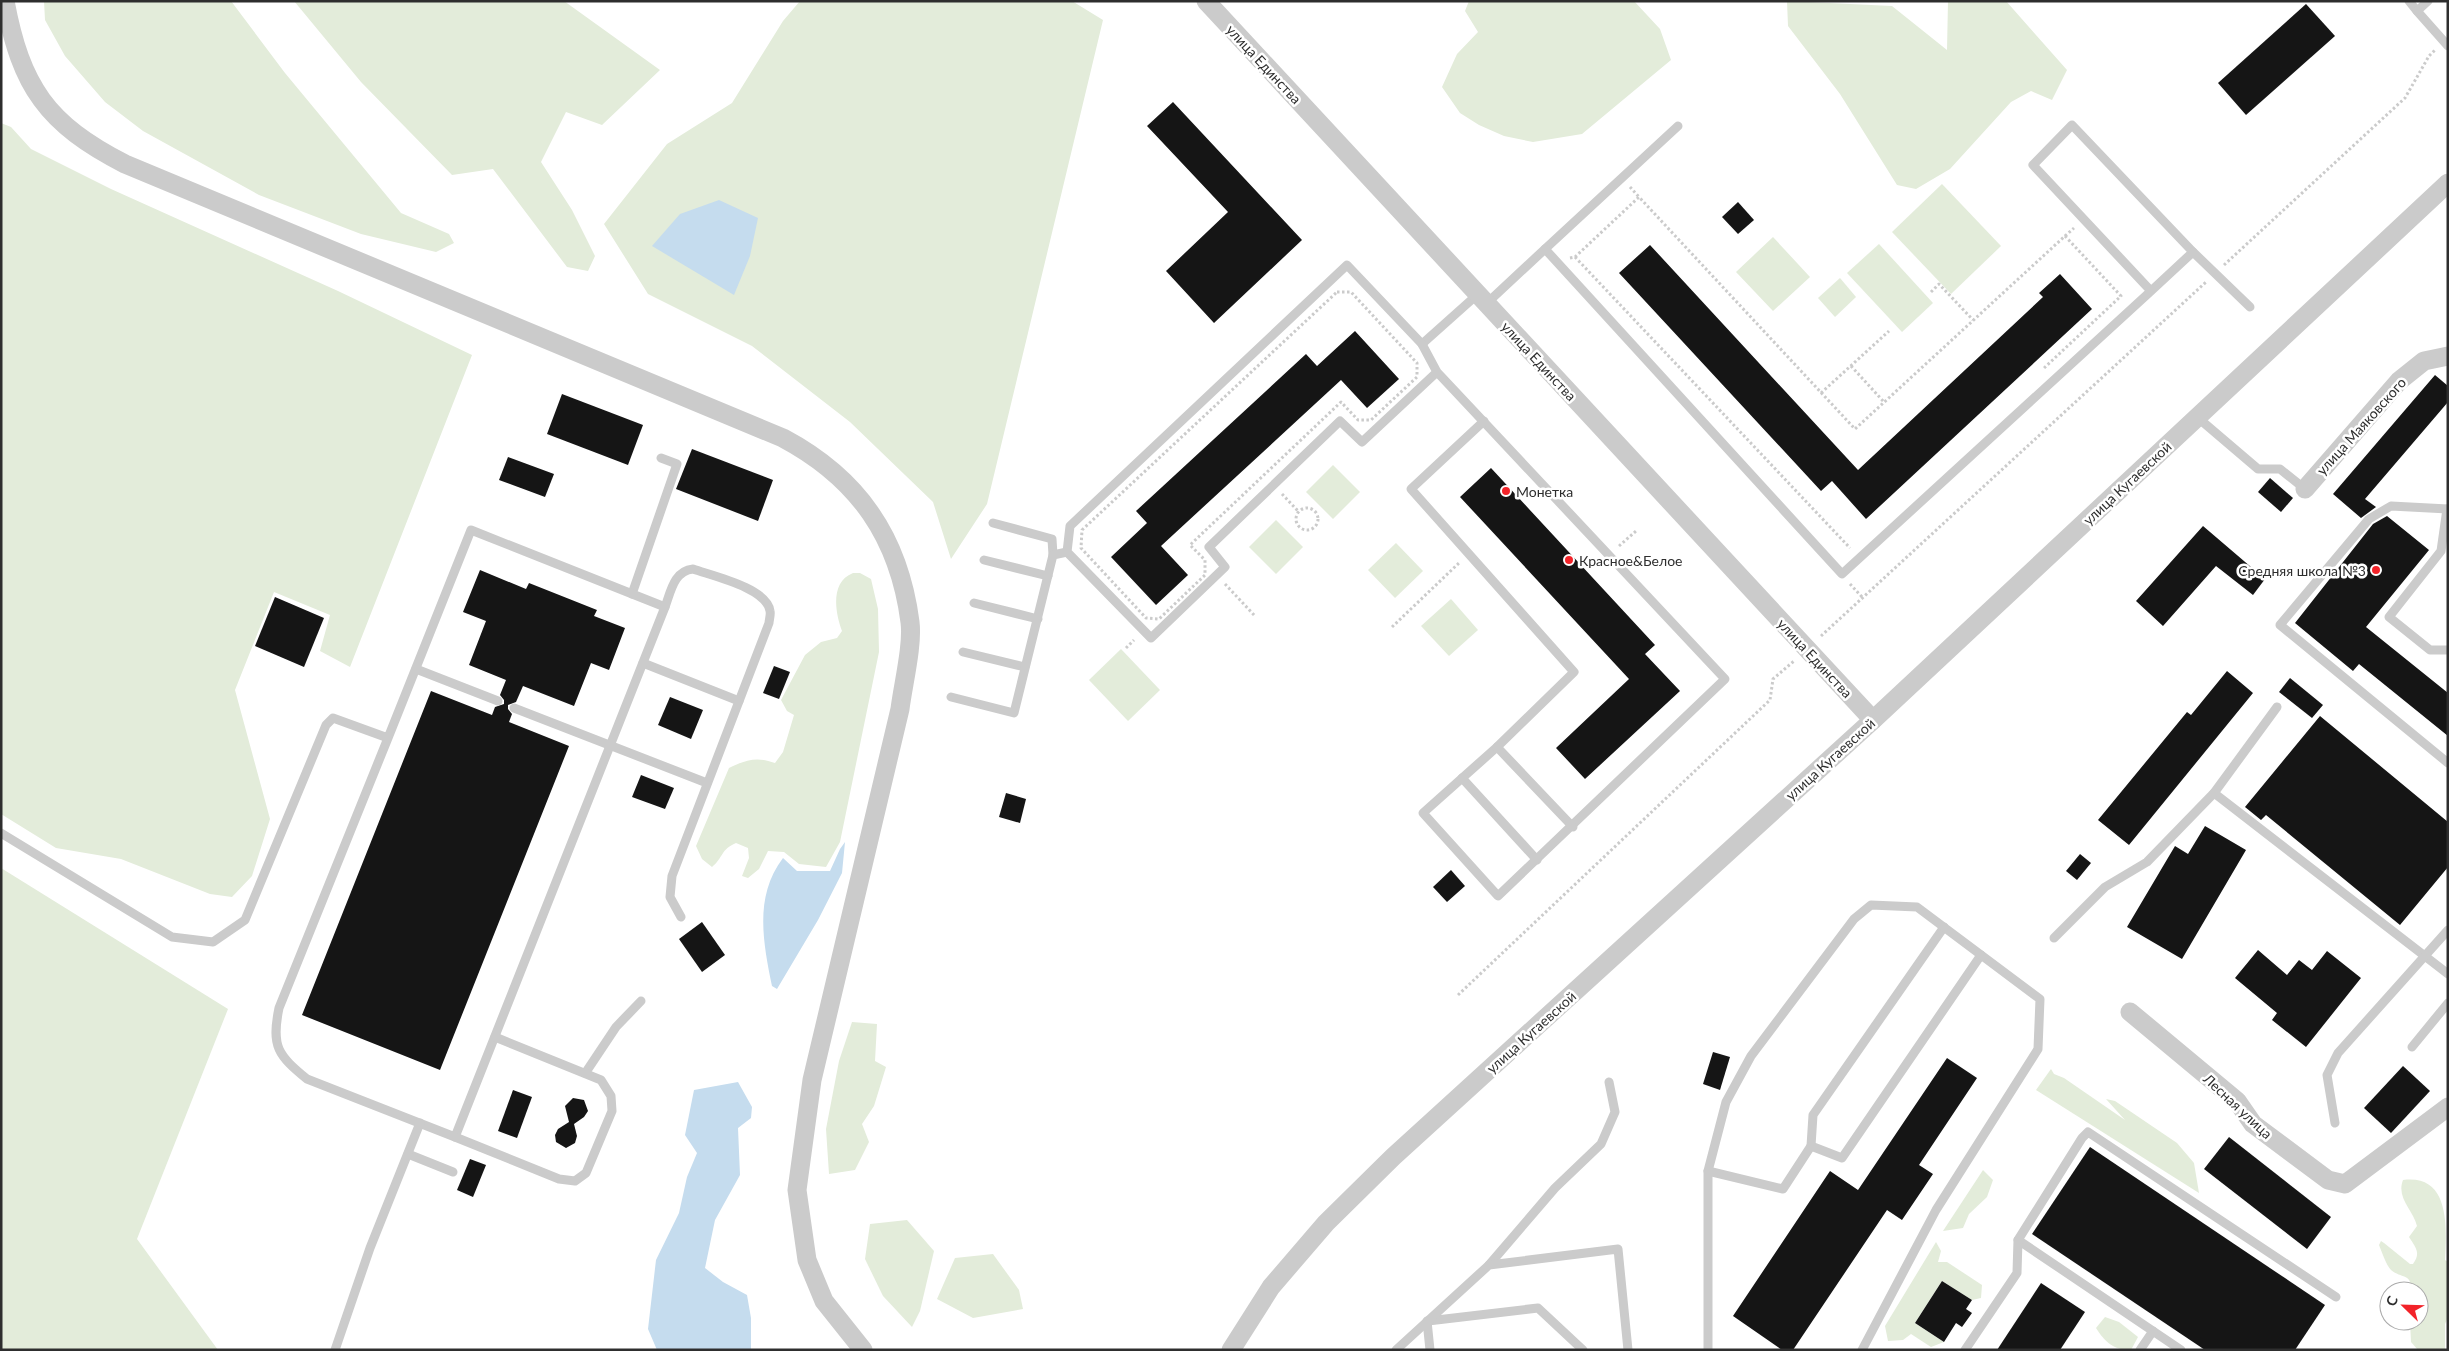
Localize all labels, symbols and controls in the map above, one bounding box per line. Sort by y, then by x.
street label: улица Единства [1223,21,1305,107]
street label: улица Единства [1498,318,1580,404]
street label: улица Маяковского [2313,374,2409,478]
street label: улица Кугаевской [2079,438,2175,528]
place label: Монетка [1516,483,1573,500]
marker: Монетка [1500,485,1512,497]
place label: Красное&Белое [1579,552,1683,569]
marker: Красное&Белое [1563,554,1575,566]
place label: Средняя школа №3 [2238,562,2366,579]
marker: Средняя школа №3 [2370,564,2382,576]
street label: улица Единства [1774,615,1856,701]
street label: улица Кугаевской [1782,714,1878,804]
street label: улица Кугаевской [1483,987,1579,1077]
street label: Лесная улица [2199,1069,2276,1142]
north arrow [2379,1281,2429,1331]
text: С [2382,1292,2401,1308]

